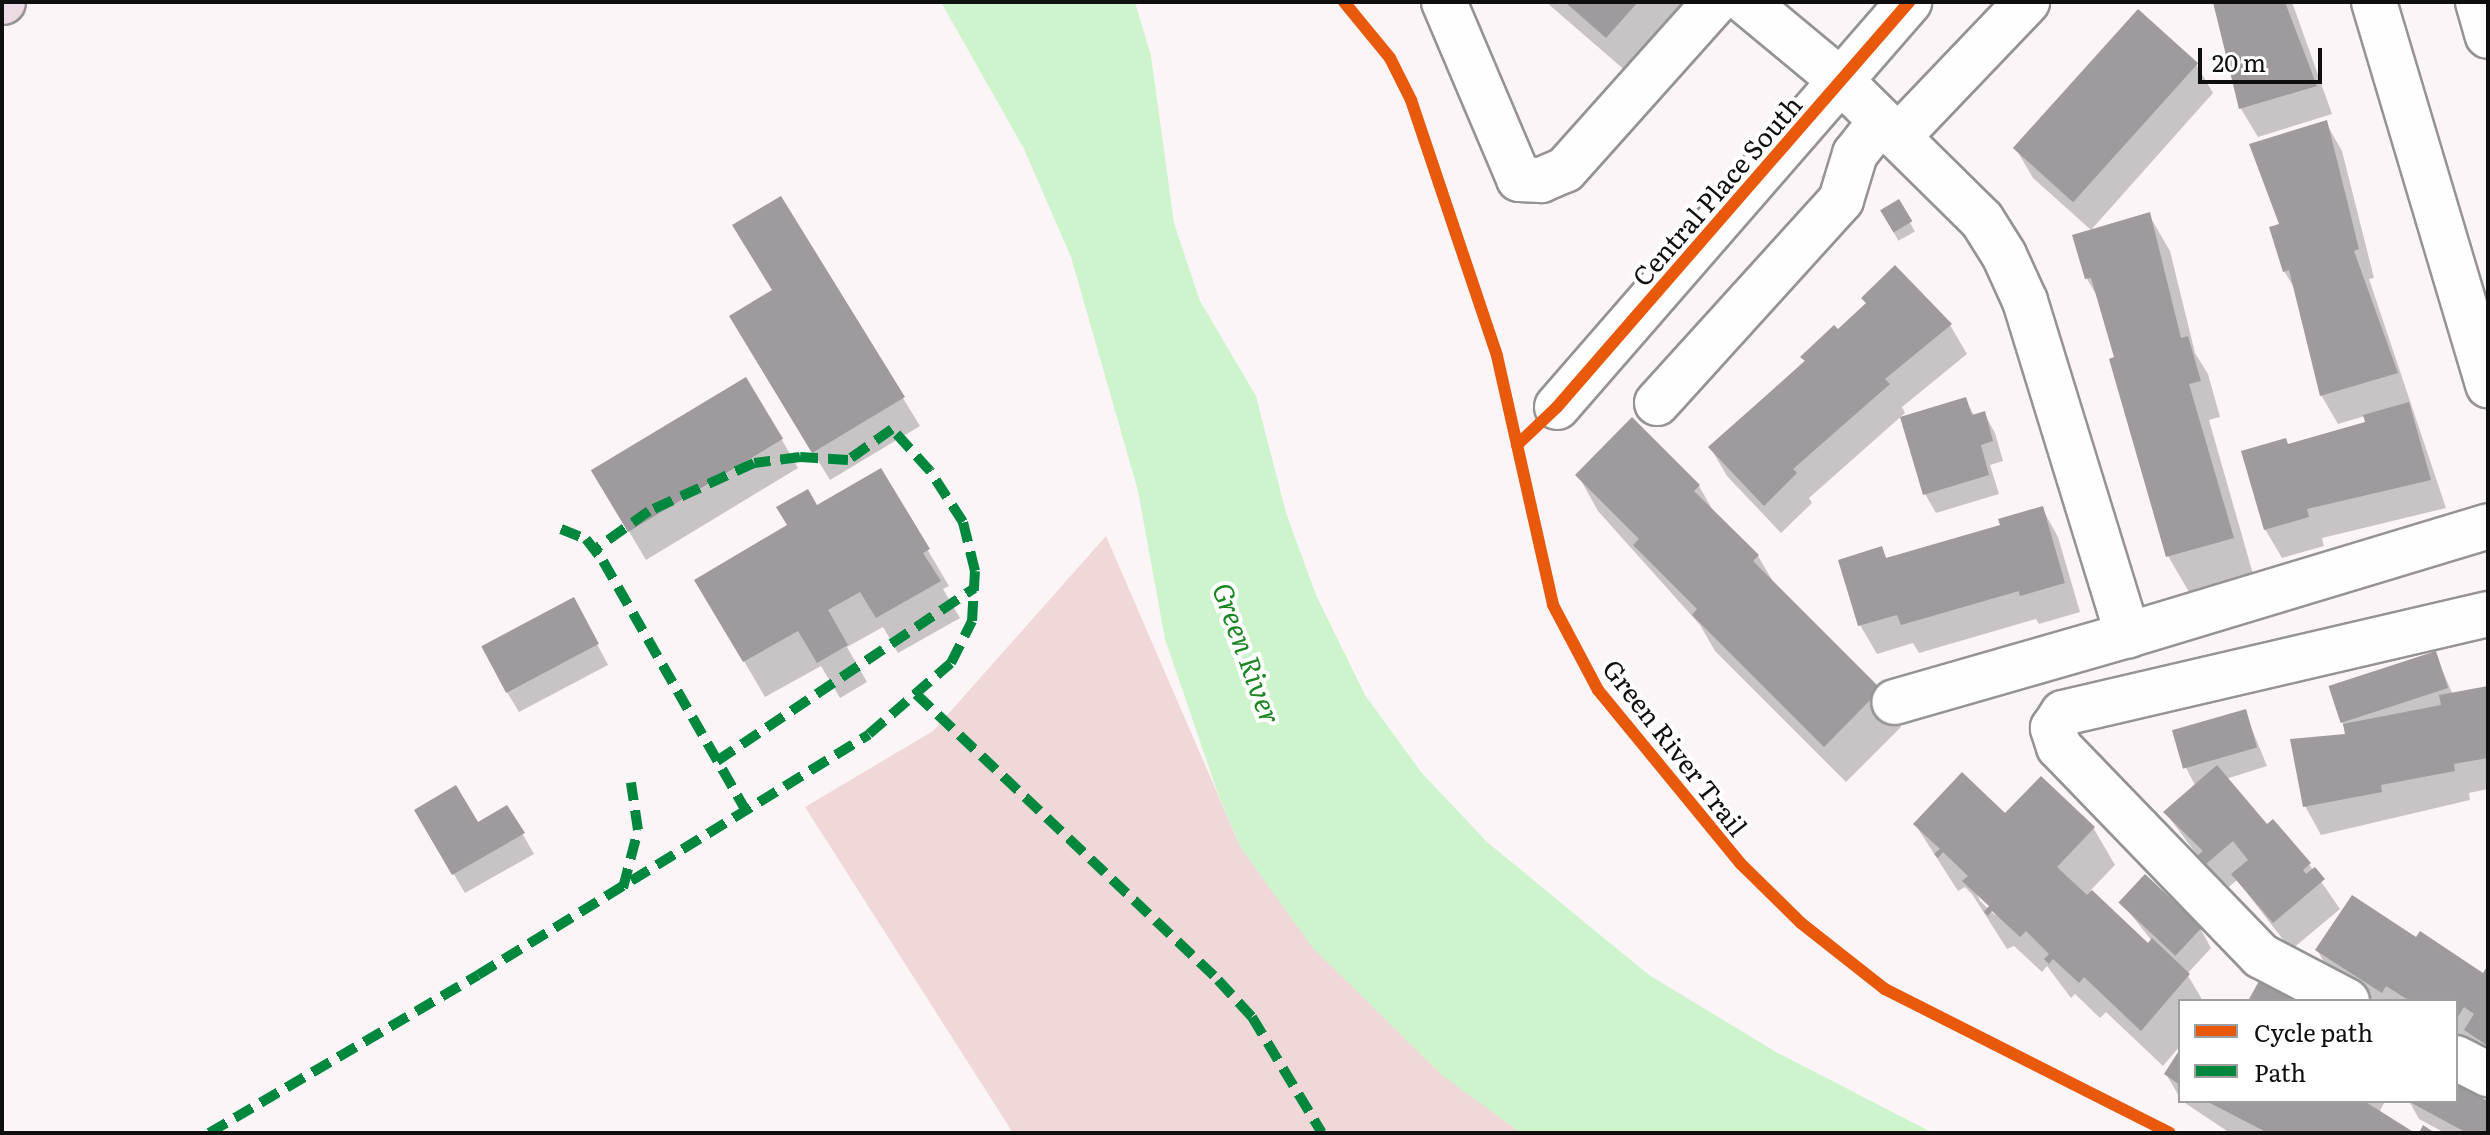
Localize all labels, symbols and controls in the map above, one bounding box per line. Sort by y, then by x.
scale bar [2202,32,2326,82]
text: 20 m [2212,44,2266,79]
street label: Central Place South [1625,88,1807,292]
water label: Green River [1207,578,1289,728]
street label: Green River Trail [1597,653,1755,841]
legend [2178,999,2458,1103]
text: Cycle path [2254,1014,2373,1049]
text: Path [2254,1054,2306,1089]

